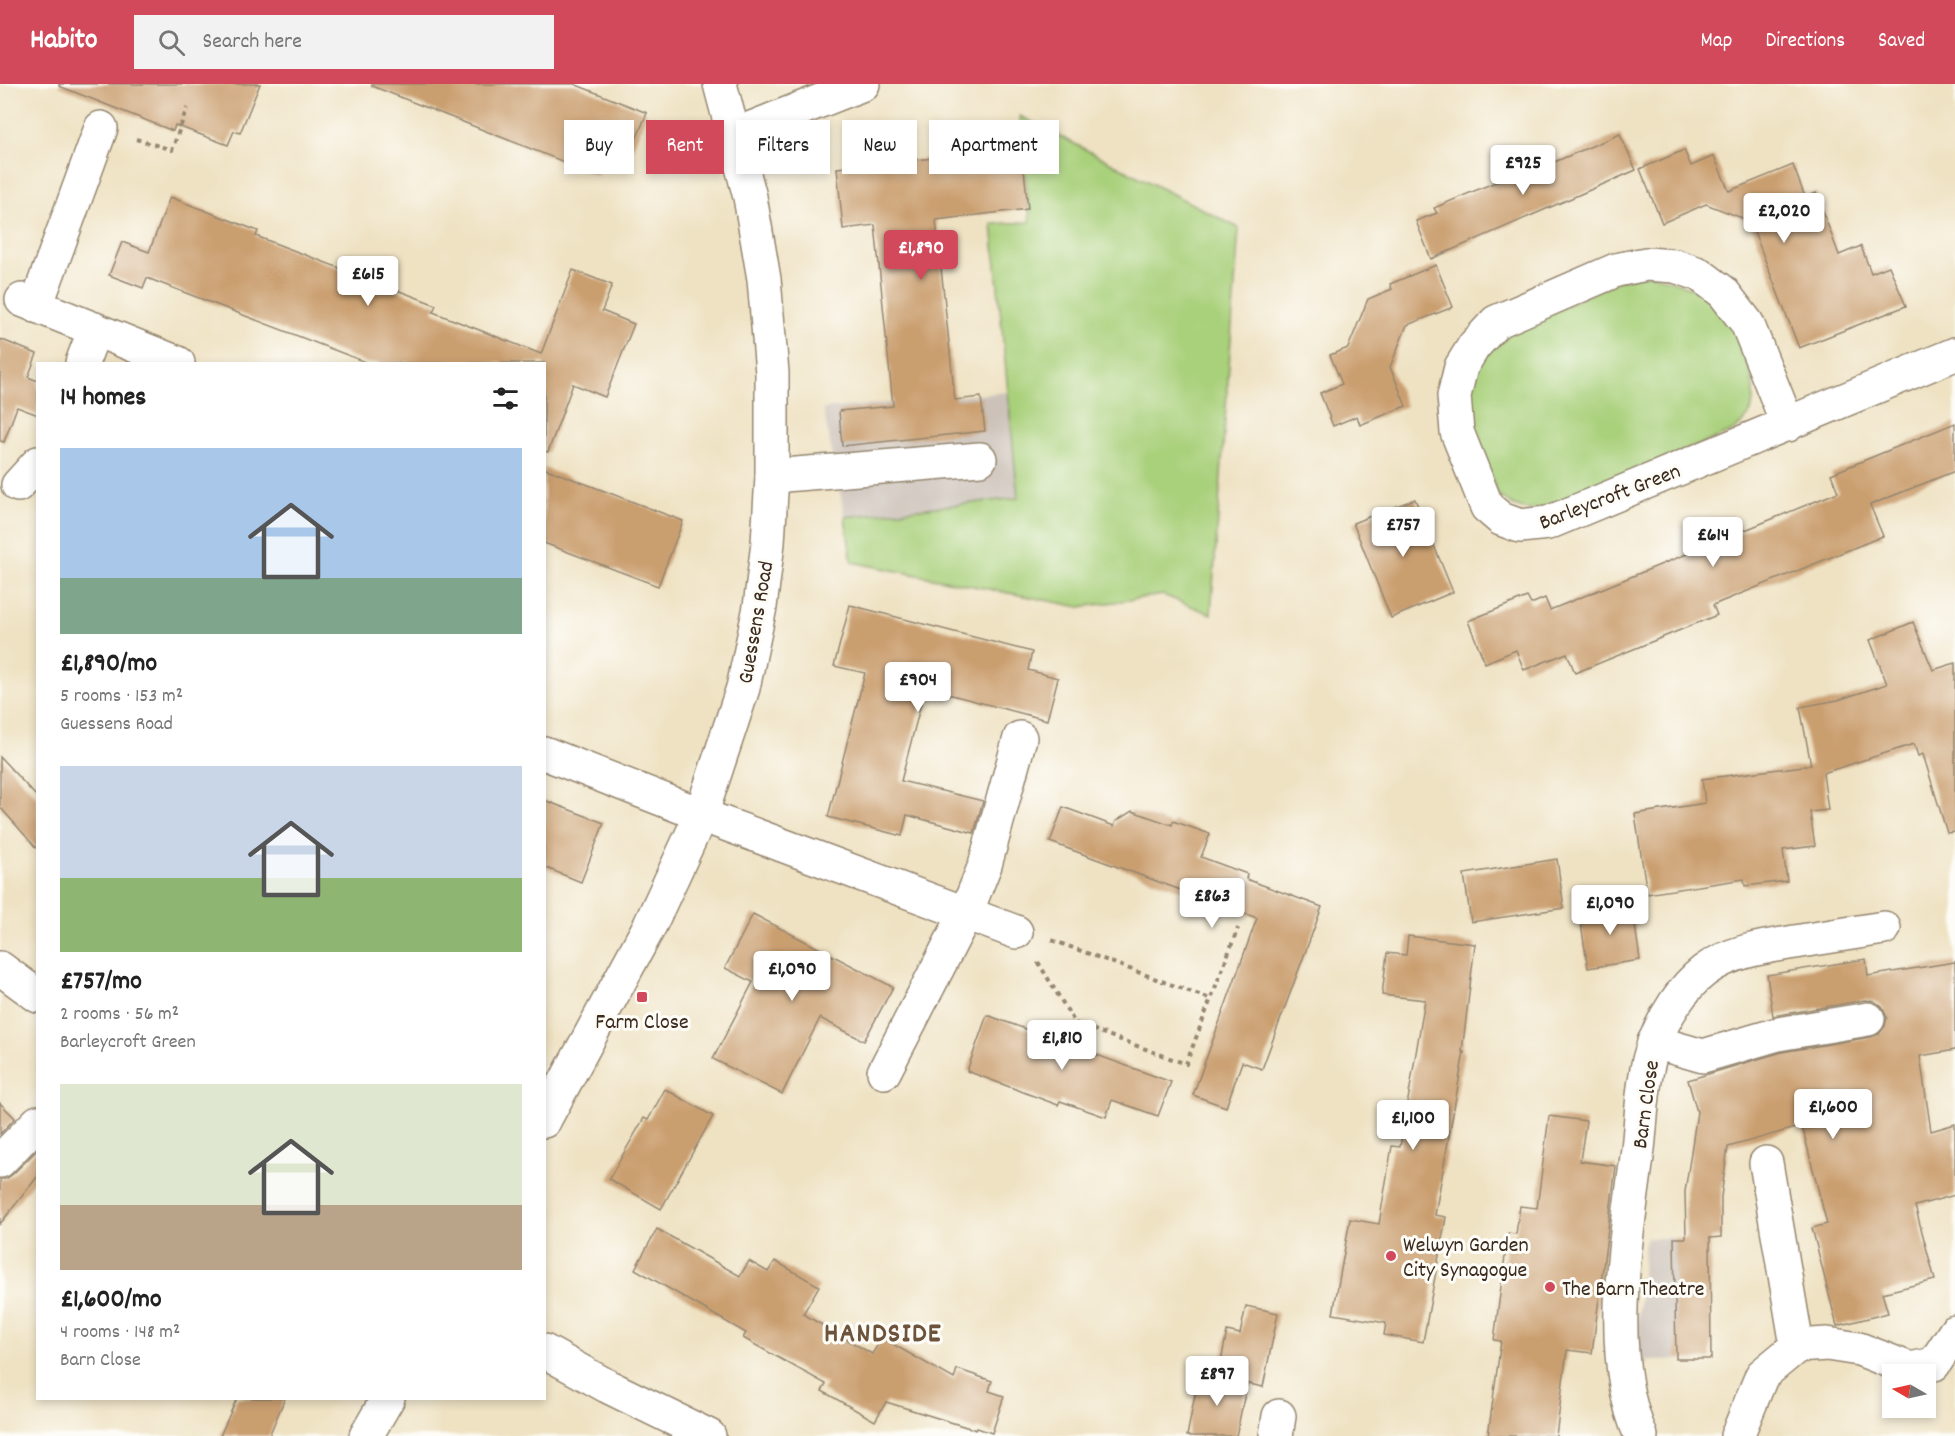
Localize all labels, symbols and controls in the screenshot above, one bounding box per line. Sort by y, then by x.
search box [134,15,554,69]
text: Habito [30,22,98,62]
icon: search [155,26,188,59]
text: Search here [203,27,302,58]
text: Map [1701,27,1732,57]
text: Directions [1765,27,1845,57]
text: Saved [1878,27,1925,57]
chip: Buy [564,120,634,174]
chip: Rent [646,120,724,174]
chip: Filters [736,120,830,174]
chip: New [842,120,917,174]
chip: Apartment [929,120,1059,174]
pin: £925 [1487,145,1559,196]
text: £925 [1504,150,1542,178]
pin: £2,020 [1735,193,1833,244]
text: £2,020 [1757,198,1811,226]
pin: £1,890 [872,230,970,281]
text: £1,890 [898,235,944,263]
pin: £615 [332,256,404,307]
text: £615 [351,261,385,289]
text: 14 homes [60,380,146,417]
icon: filters [489,382,522,415]
street label: Barleycroft Green [1535,457,1685,539]
icon: home [237,487,345,595]
pin: £757 [1367,507,1439,558]
text: £757 [1386,512,1420,540]
pin: £614 [1677,517,1749,568]
text: £614 [1697,522,1729,550]
street label: Guessens Road [731,559,783,686]
text: £1,890/mo [60,646,157,683]
pin: £904 [882,662,954,713]
text: £904 [899,667,937,695]
text: 5 rooms · 153 m² [60,683,183,711]
text: Guessens Road [60,711,173,739]
icon: home [237,805,345,913]
pin: £863 [1176,878,1248,929]
text: £863 [1194,883,1230,911]
pin: £1,090 [1561,885,1659,936]
text: £1,090 [1585,890,1635,918]
pin: £1,090 [743,951,841,1002]
text: £1,090 [767,956,817,984]
text: £757/mo [60,964,142,1001]
marker: Farm Close [635,990,649,1004]
text: 2 rooms · 56 m² [60,1001,179,1029]
place label: Farm Close [595,1008,689,1039]
pin: £1,810 [1013,1020,1111,1071]
text: £1,810 [1041,1025,1083,1053]
text: Barleycroft Green [60,1029,196,1057]
street label: Barn Close [1626,1058,1669,1151]
pin: £1,600 [1784,1089,1882,1140]
text: £1,600 [1808,1094,1858,1122]
pin: £1,100 [1364,1100,1462,1151]
text: £1,100 [1391,1105,1435,1133]
icon: home [237,1123,345,1231]
place label: Welwyn Garden City Synagogue [1403,1231,1529,1287]
marker: Welwyn Garden City Synagogue [1384,1249,1398,1263]
place label: The Barn Theatre [1562,1275,1705,1306]
marker: The Barn Theatre [1543,1280,1557,1294]
text: £1,600/mo [60,1282,162,1319]
district label: HANDSIDE [824,1316,942,1356]
text: 4 rooms · 148 m² [60,1319,180,1347]
text: Barn Close [60,1347,141,1375]
pin: £897 [1181,1356,1253,1407]
text: £897 [1200,1361,1234,1389]
north arrow [1882,1364,1936,1418]
map controls [1882,1364,1936,1418]

